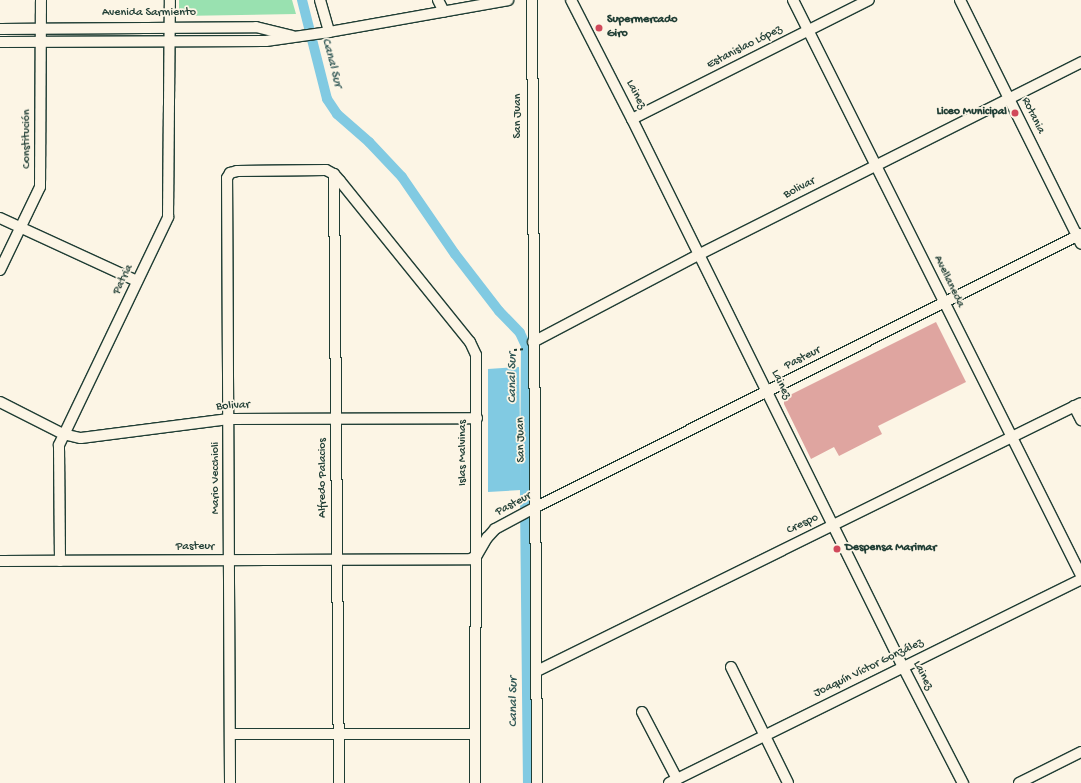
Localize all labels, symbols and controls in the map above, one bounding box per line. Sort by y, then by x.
street label: Avenida Sarmiento [102,7,196,21]
place label: Supermercado Giro [607,14,678,42]
marker: Supermercado Giro [594,23,604,33]
street label: Estanislao López [705,23,785,73]
water label: Canal Sur [317,37,345,89]
street label: Lainez [622,78,648,112]
street label: San Juan [512,93,526,139]
street label: Rotania [1017,95,1047,137]
place label: Liceo Municipal [937,106,1007,120]
marker: Liceo Municipal [1010,108,1020,118]
street label: Constitución [21,109,35,169]
street label: Bolivar [782,175,818,203]
street label: Avellaneda [929,254,967,310]
street label: Patria [111,263,137,297]
street label: Pasteur [783,344,823,374]
water label: Canal Sur [505,353,521,403]
street label: Lainez [767,368,793,402]
street label: Bolivar [216,399,250,415]
street label: San Juan [514,417,530,463]
street label: Islas Malvinas [457,420,471,486]
street label: Alfredo Palacios [317,438,331,518]
street label: Mario Vecchioli [210,442,224,514]
street label: Pasteur [494,490,534,520]
street label: Crespo [785,511,821,539]
street label: Pasteur [176,541,214,555]
place label: Despensa Marimar [845,542,936,556]
marker: Despensa Marimar [832,544,842,554]
street label: Joaquín Víctor González [812,636,926,702]
street label: Lainez [909,659,935,693]
water label: Canal Sur [506,677,522,727]

